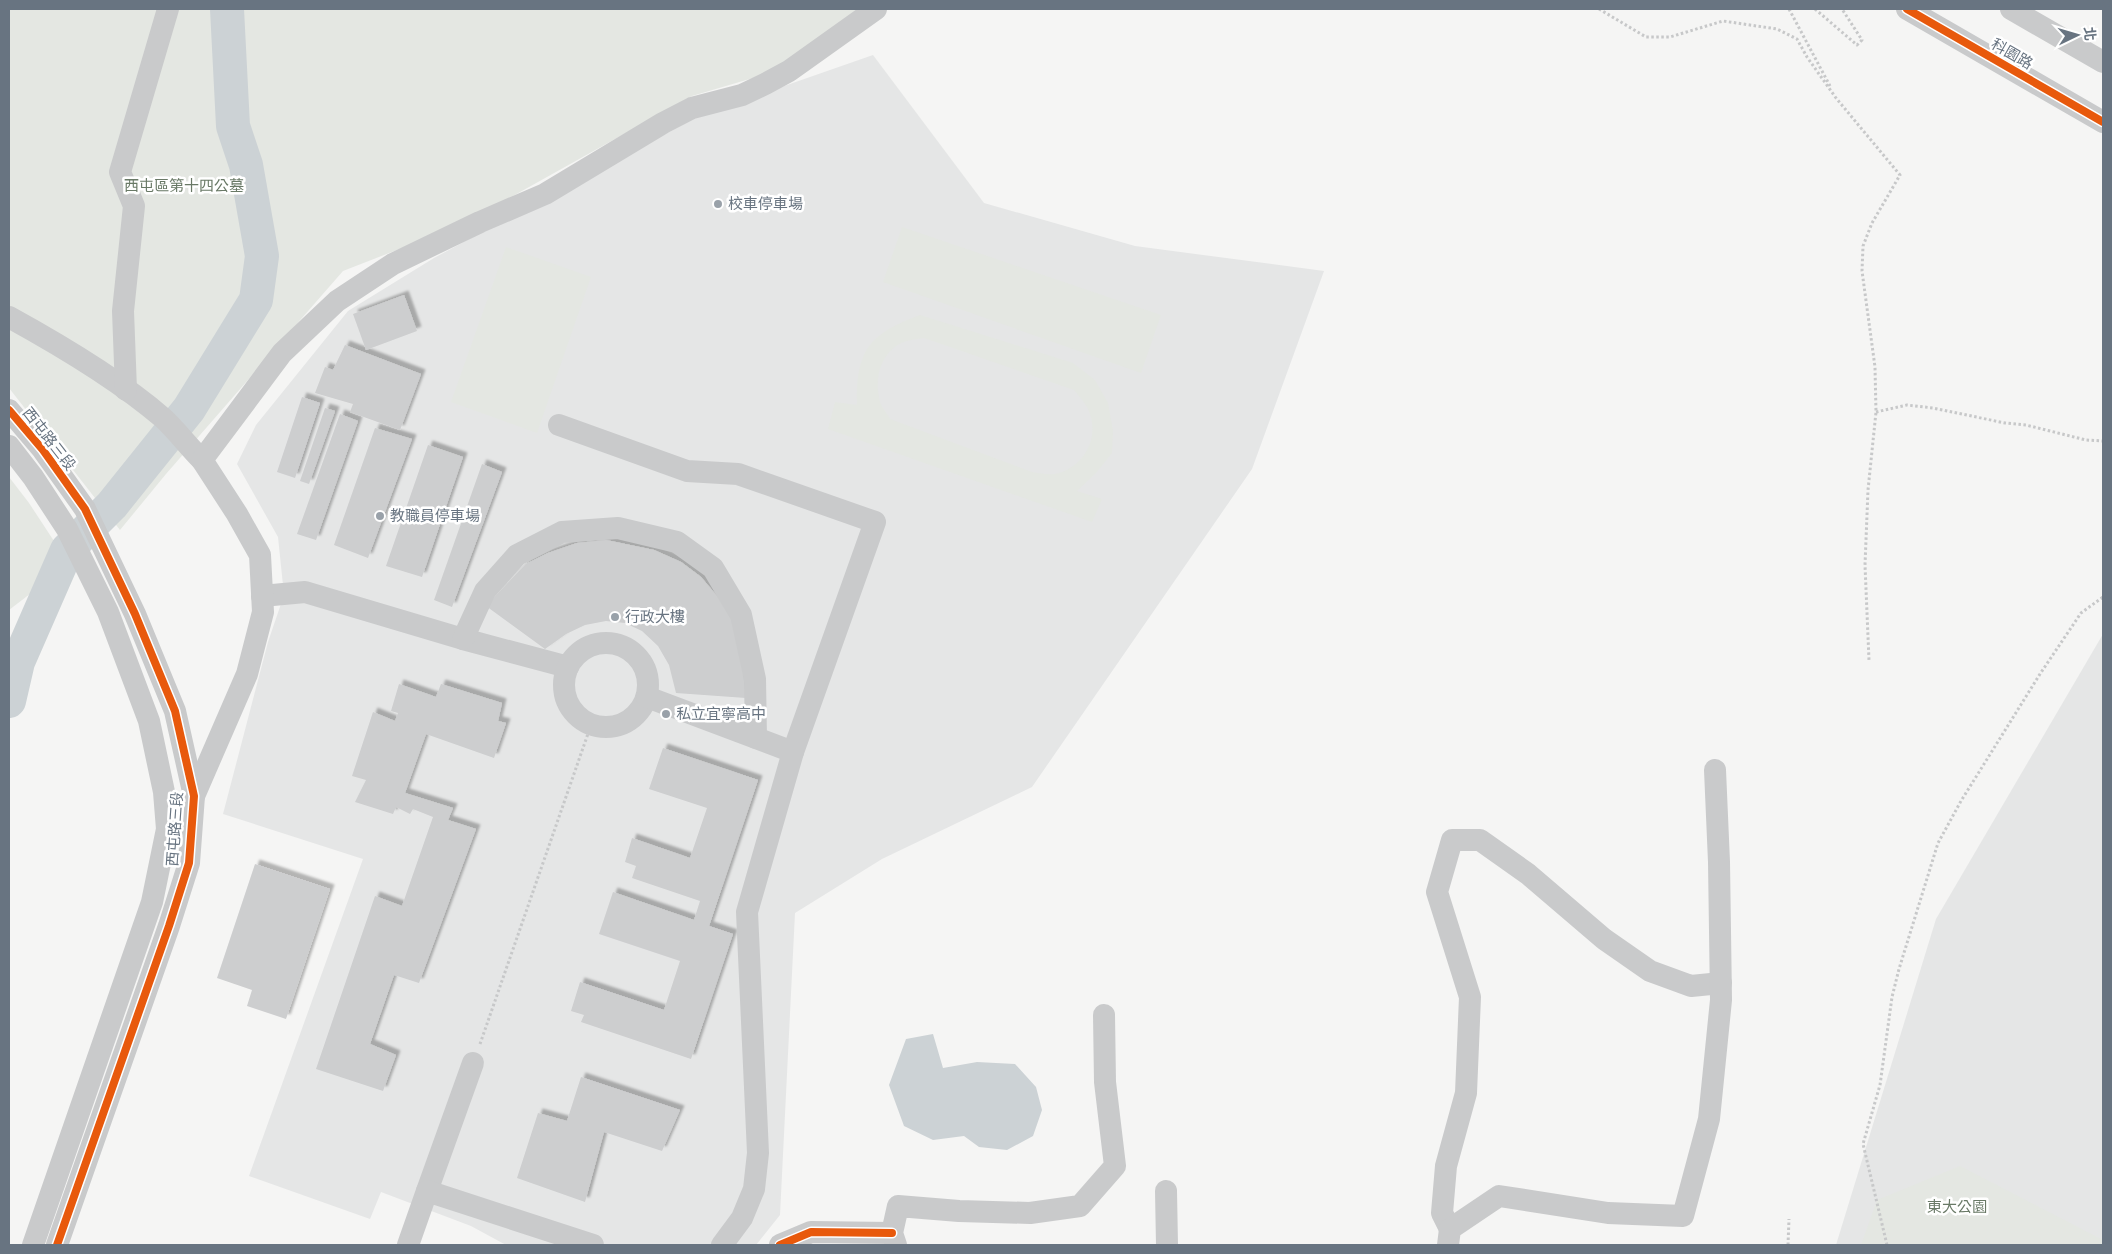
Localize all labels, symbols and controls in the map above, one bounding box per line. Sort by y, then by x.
north arrow [2052,10,2102,60]
text: 北 [2081,26,2099,42]
street label: 科園路 [1988,35,2036,73]
park label: 西屯區第十四公墓 [124,177,244,195]
place label: 校車停車場 [728,195,803,213]
marker: 校車停車場 [712,198,724,210]
street label: 西屯路三段 [19,404,79,474]
place label: 教職員停車場 [390,507,480,525]
marker: 教職員停車場 [374,510,386,522]
place label: 行政大樓 [625,608,685,626]
marker: 行政大樓 [609,611,621,623]
place label: 私立宜寧高中 [676,705,766,723]
marker: 私立宜寧高中 [660,708,672,720]
street label: 西屯路三段 [163,791,187,867]
park label: 東大公園 [1927,1198,1987,1216]

